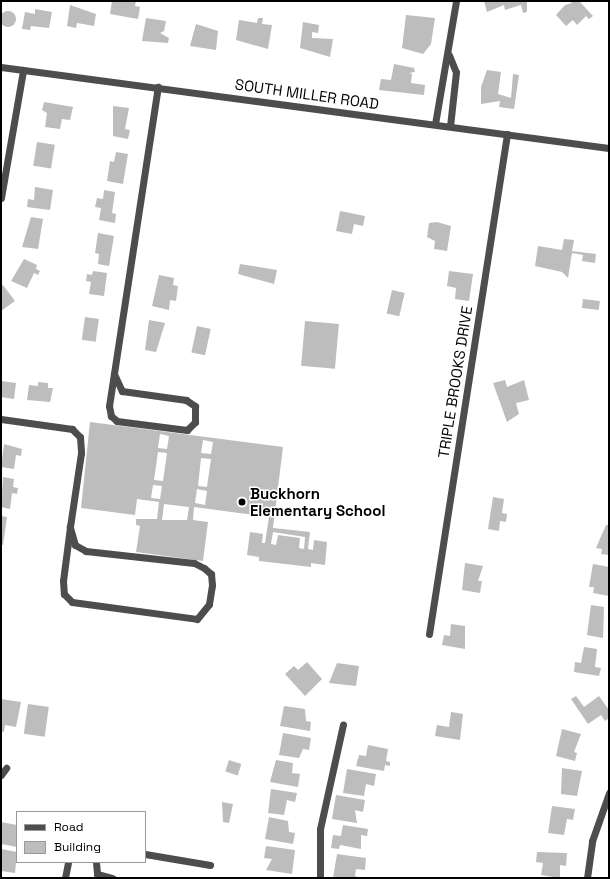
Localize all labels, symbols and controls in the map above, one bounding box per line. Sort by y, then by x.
street label: SOUTH MILLER ROAD [234,75,380,113]
street label: TRIPLE BROOKS DRIVE [434,305,476,459]
place label: Buckhorn Elementary School [250,484,385,519]
marker: Buckhorn Elementary School [237,497,247,507]
legend [16,811,146,863]
text: Road [54,819,83,835]
text: Building [54,839,101,855]

